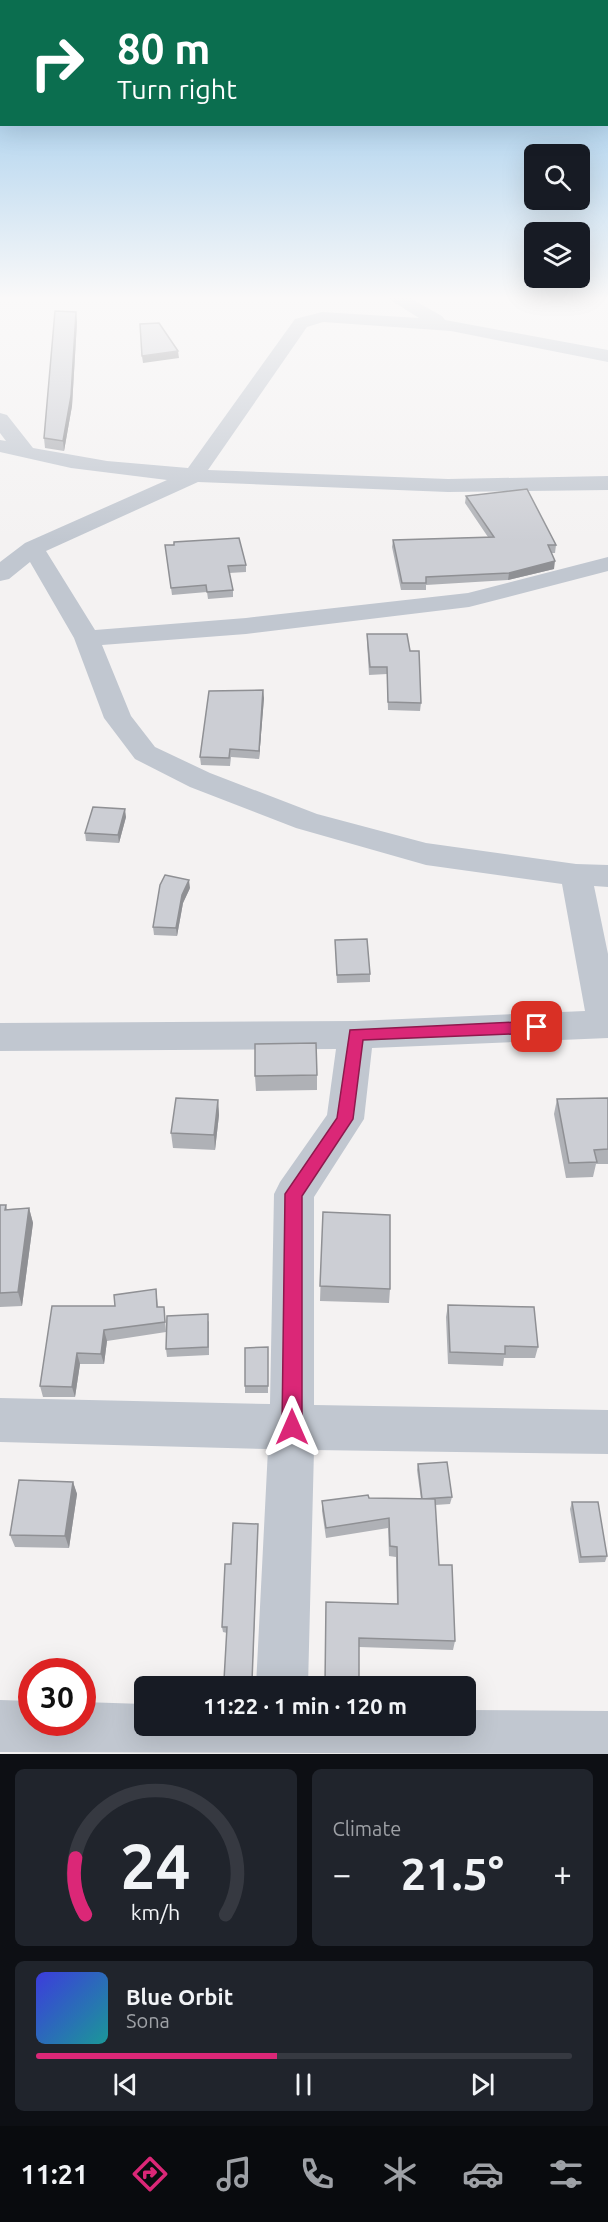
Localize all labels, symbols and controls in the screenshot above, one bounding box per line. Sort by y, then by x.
icon: right [18,24,96,102]
text: 80 m [117,25,211,72]
text: Turn right [117,74,237,104]
map controls [524,144,590,288]
button: search [524,144,590,210]
button: layers [524,222,590,288]
pin [511,1001,562,1052]
icon: arrive [520,1010,553,1043]
position arrow [260,1395,324,1459]
speed limit sign: 30 [18,1658,96,1736]
text: 11:22 · 1 min · 120 m [203,1693,407,1718]
text: Climate [333,1817,401,1840]
text: 24 [121,1831,191,1901]
text: 21.5° [401,1848,504,1899]
text: − [333,1855,351,1892]
text: + [553,1855,572,1892]
text: km/h [131,1900,180,1924]
text: Blue Orbit [126,1984,233,2009]
text: Sona [126,2009,170,2032]
icon: previous [109,2068,142,2101]
icon: pause [287,2068,320,2101]
icon: next [466,2068,499,2101]
icon: directions [129,2153,171,2195]
icon: music [213,2153,255,2195]
icon: phone [296,2153,338,2195]
icon: climate [379,2153,421,2195]
icon: car [462,2153,504,2195]
icon: filters [545,2153,587,2195]
text: 11:21 [21,2159,88,2189]

